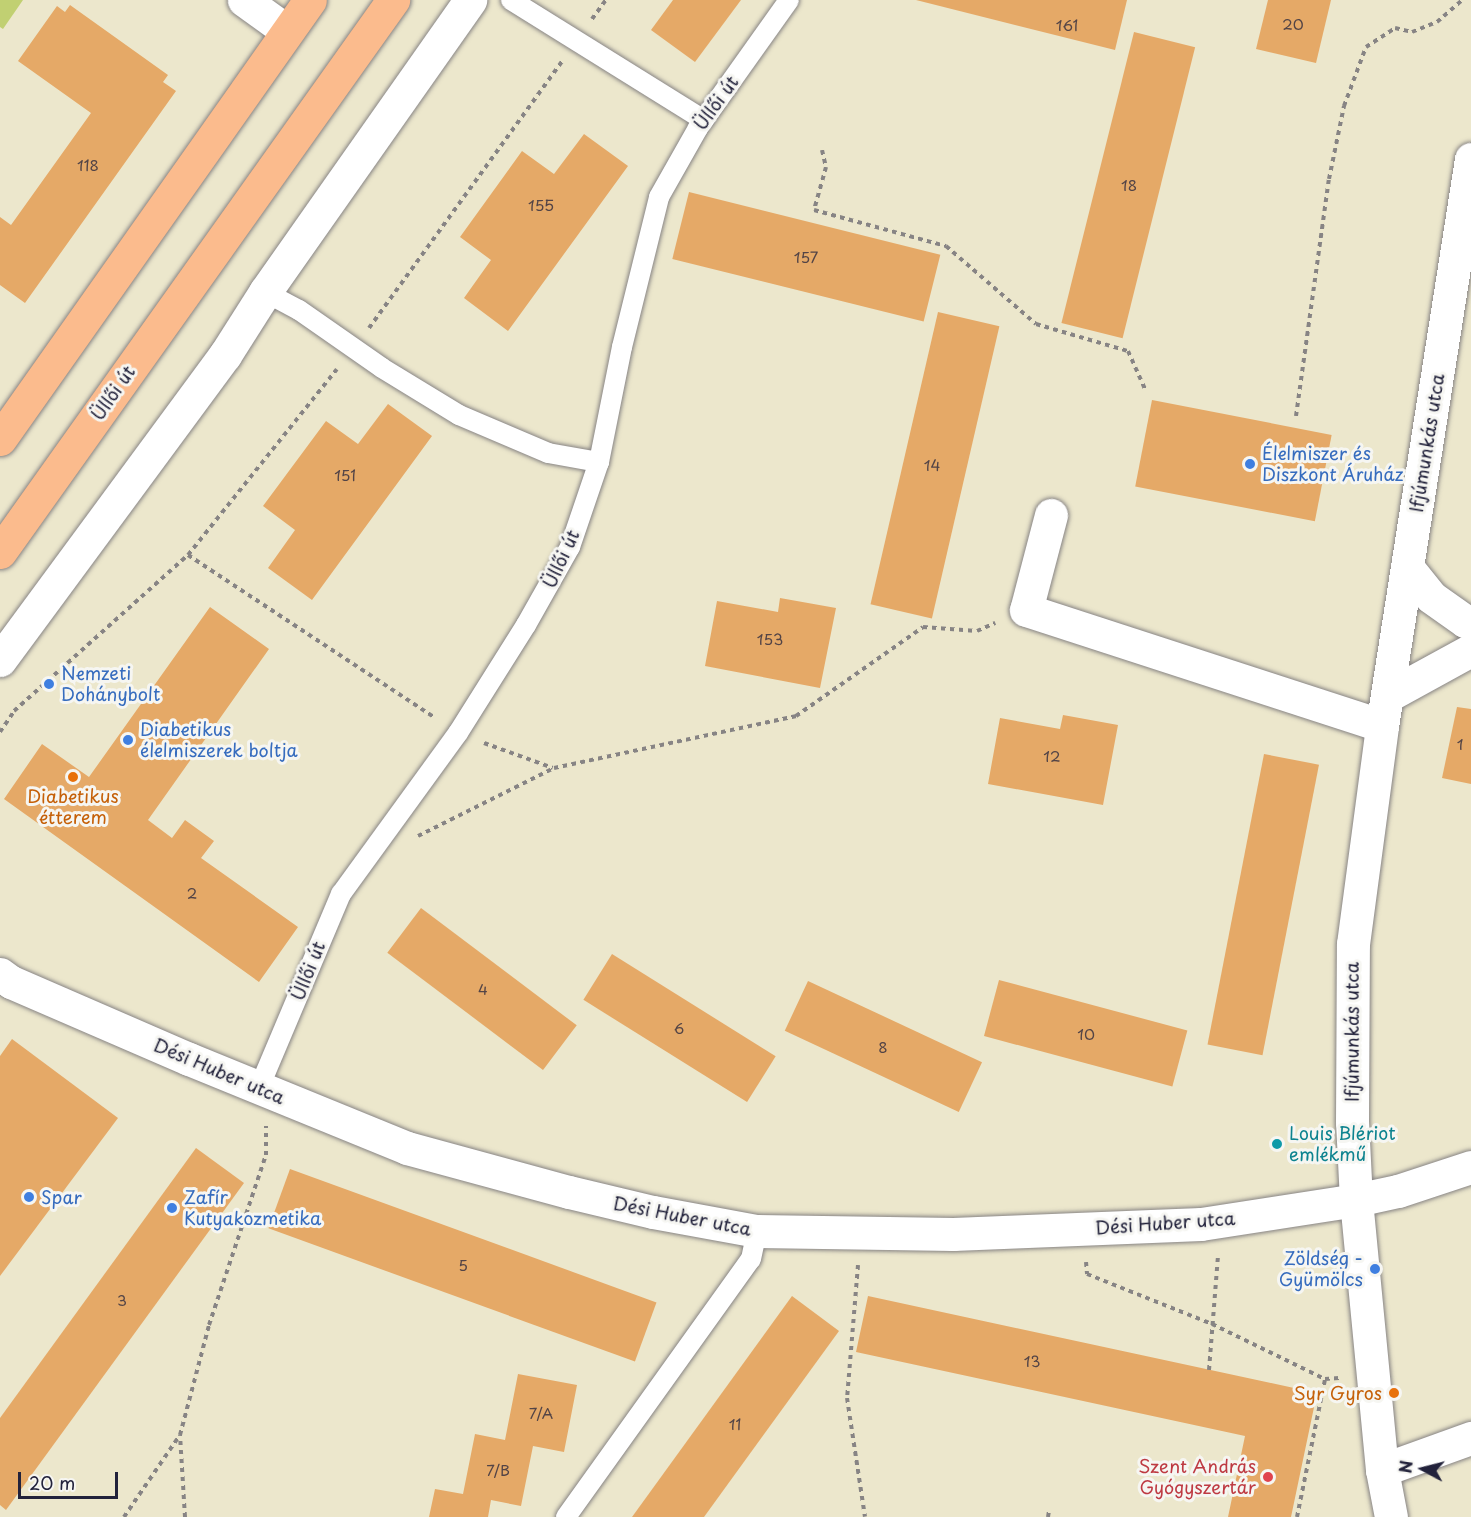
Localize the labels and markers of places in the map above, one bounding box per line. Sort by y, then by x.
place label: Élelmiszer és Diszkont Áruház [1262,443,1404,486]
marker: Élelmiszer és Diszkont Áruház [1243,457,1257,471]
place label: Nemzeti Dohánybolt [61,663,160,706]
marker: Nemzeti Dohánybolt [42,677,56,691]
place label: Diabetikus élelmiszerek boltja [140,719,299,762]
marker: Diabetikus élelmiszerek boltja [121,733,135,747]
marker: Diabetikus étterem [66,770,80,784]
place label: Diabetikus étterem [27,786,119,828]
place label: Louis Blériot emlékmű [1289,1123,1395,1166]
marker: Louis Blériot emlékmű [1270,1137,1284,1151]
place label: Spar [41,1186,82,1208]
place label: Zafír Kutyakozmetika [184,1187,321,1230]
marker: Spar [22,1190,36,1204]
marker: Zafír Kutyakozmetika [165,1201,179,1215]
place label: Zöldség - Gyümölcs [1279,1248,1363,1290]
marker: Zöldség - Gyümölcs [1368,1262,1382,1276]
place label: Syr Gyros [1294,1382,1382,1404]
marker: Syr Gyros [1387,1386,1401,1400]
place label: Szent András Gyógyszertár [1138,1456,1256,1498]
marker: Szent András Gyógyszertár [1261,1470,1275,1484]

